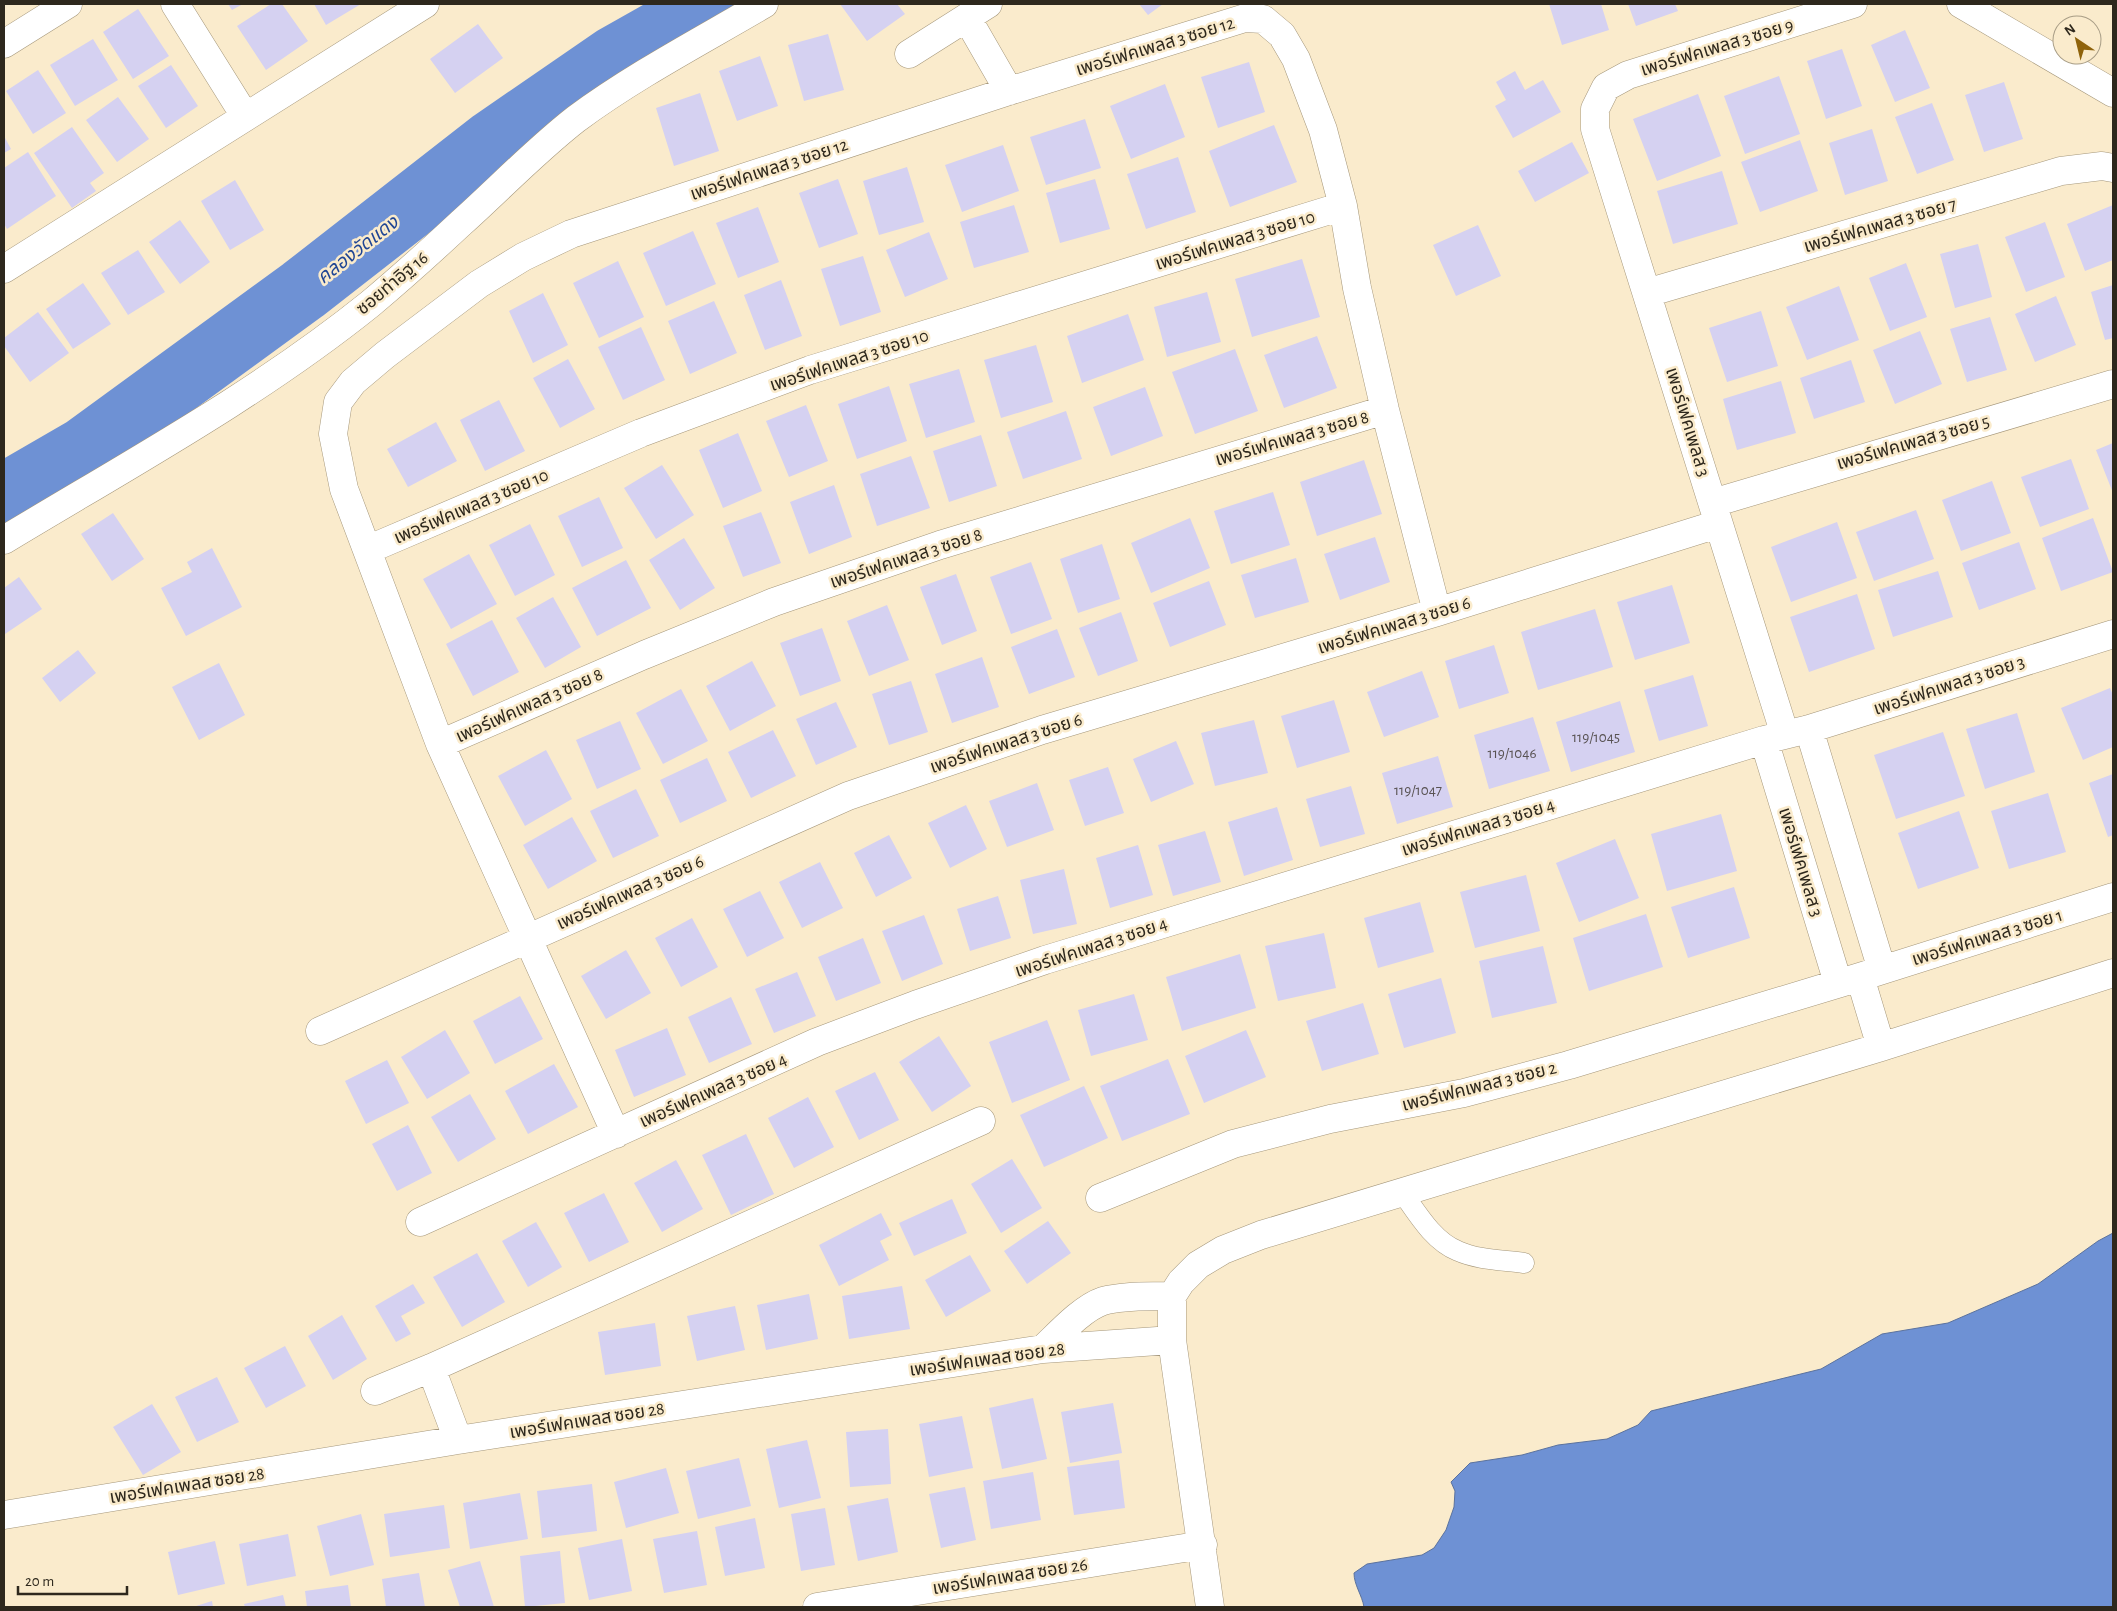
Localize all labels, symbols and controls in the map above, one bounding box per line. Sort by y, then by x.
street label: เพอร์เฟคเพลส 3 ซอย 12 [1074,14,1237,80]
north arrow [2052,15,2102,65]
street label: เพอร์เฟคเพลส 3 ซอย 9 [1639,16,1796,80]
text: N [2062,22,2078,39]
street label: เพอร์เฟคเพลส 3 ซอย 12 [688,136,850,204]
street label: เพอร์เฟคเพลส 3 ซอย 7 [1802,196,1959,256]
street label: เพอร์เฟคเพลส 3 ซอย 10 [1153,208,1317,274]
water label: คลองวัดแดง [314,212,403,288]
street label: ซอยท่าอิฐ 16 [353,248,432,319]
street label: เพอร์เฟคเพลส 3 ซอย 10 [768,327,931,395]
street label: เพอร์เฟคเพลส 3 [1662,365,1712,479]
street label: เพอร์เฟคเพลส 3 ซอย 8 [1213,408,1371,470]
street label: เพอร์เฟคเพลส 3 ซอย 5 [1835,413,1992,473]
street label: เพอร์เฟคเพลส 3 ซอย 10 [391,466,551,548]
street label: เพอร์เฟคเพลส 3 ซอย 8 [828,526,985,592]
street label: เพอร์เฟคเพลส 3 ซอย 6 [1316,594,1473,658]
street label: เพอร์เฟคเพลส 3 ซอย 3 [1872,653,2027,719]
street label: เพอร์เฟคเพลส 3 ซอย 8 [453,665,606,746]
street label: เพอร์เฟคเพลส 3 ซอย 6 [928,711,1085,777]
house number: 119/1045 [1572,730,1620,745]
house number: 119/1046 [1487,746,1537,761]
house number: 119/1047 [1394,783,1442,798]
street label: เพอร์เฟคเพลส 3 ซอย 4 [1400,796,1557,860]
street label: เพอร์เฟคเพลส 3 [1775,805,1825,919]
street label: เพอร์เฟคเพลส 3 ซอย 6 [554,852,707,933]
street label: เพอร์เฟคเพลส 3 ซอย 1 [1910,906,2065,969]
street label: เพอร์เฟคเพลส 3 ซอย 4 [1013,915,1170,981]
street label: เพอร์เฟคเพลส 3 ซอย 4 [637,1050,790,1131]
street label: เพอร์เฟคเพลส 3 ซอย 2 [1400,1059,1558,1115]
street label: เพอร์เฟคเพลส ซอย 28 [908,1340,1066,1380]
street label: เพอร์เฟคเพลส ซอย 28 [508,1400,666,1442]
street label: เพอร์เฟคเพลส ซอย 28 [108,1465,266,1507]
street label: เพอร์เฟคเพลส ซอย 26 [931,1556,1089,1598]
scale bar [18,1564,126,1596]
text: 20 m [25,1574,54,1589]

